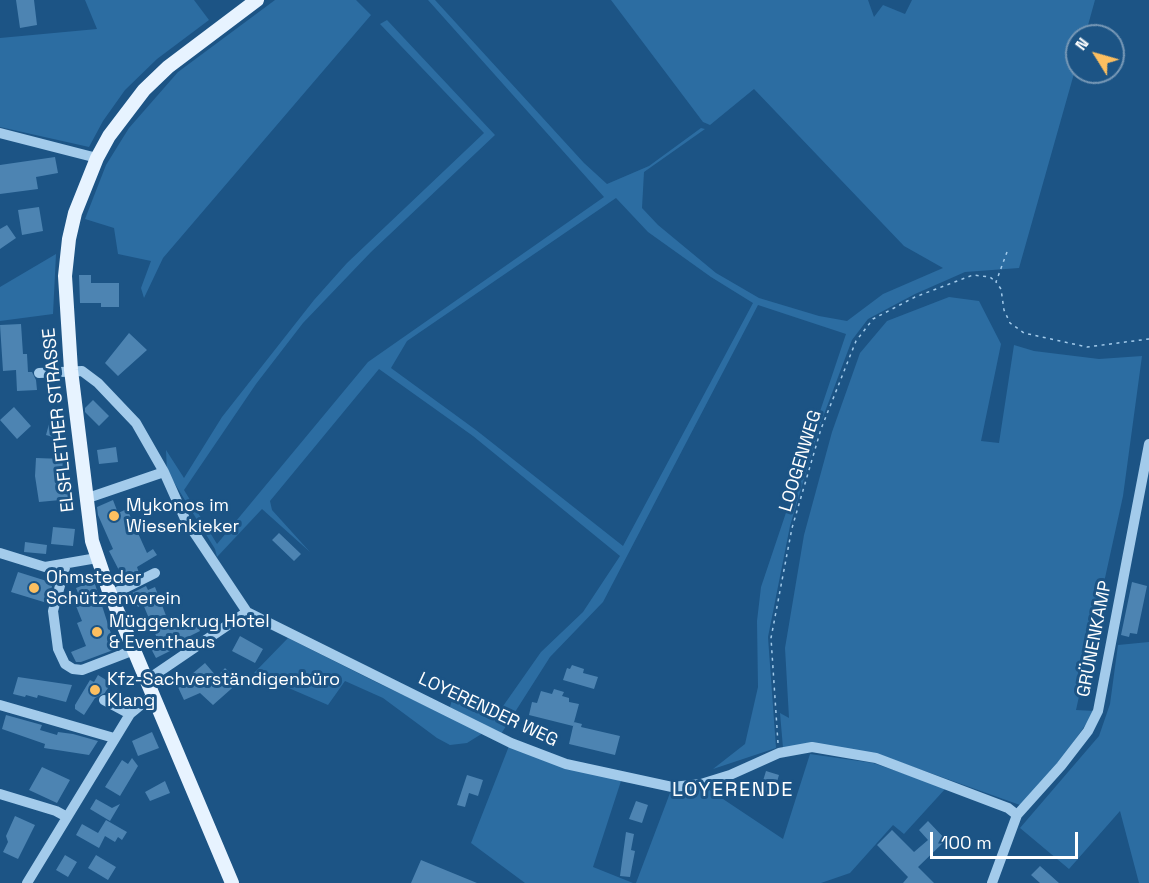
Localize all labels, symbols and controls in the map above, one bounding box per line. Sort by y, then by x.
north arrow [1065,24,1125,84]
text: N [1070,33,1093,55]
street label: ELSFLETHER STRASSE [39,327,79,513]
street label: LOOGENWEG [775,407,827,515]
place label: Mykonos im Wiesenkieker [126,495,239,538]
marker: Mykonos im Wiesenkieker [107,509,121,523]
place label: Ohmsteder Schützenverein [46,567,181,610]
street label: GRÜNENKAMP [1073,579,1117,699]
marker: Ohmsteder Schützenverein [27,581,41,595]
place label: Müggenkrug Hotel & Eventhaus [109,611,270,654]
marker: Müggenkrug Hotel & Eventhaus [90,625,104,639]
street label: LOYERENDER WEG [415,668,561,752]
place label: Kfz-Sachverständigenbüro Klang [107,669,340,712]
marker: Kfz-Sachverständigenbüro Klang [88,683,102,697]
district label: LOYERENDE [672,779,794,803]
scale bar [933,820,1082,858]
text: 100 m [941,831,992,854]

